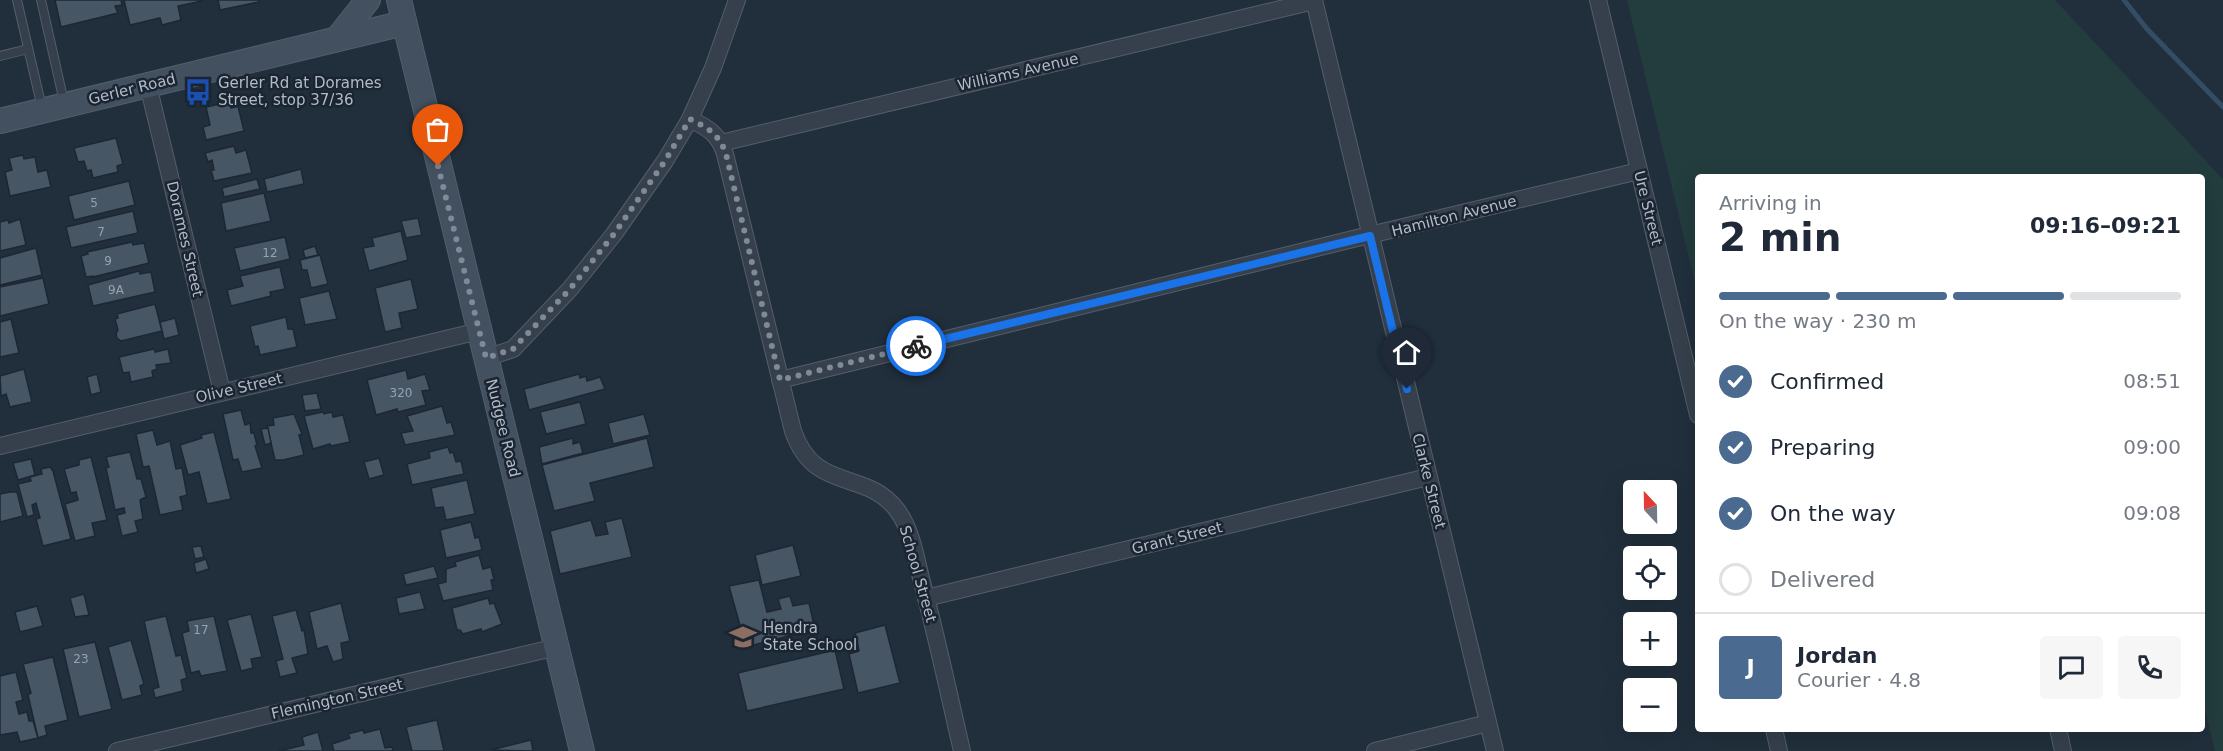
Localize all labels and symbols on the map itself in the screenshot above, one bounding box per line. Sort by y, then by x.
street label: Williams Avenue [956,49,1080,95]
street label: Gerler Road [87,70,177,108]
place label: Gerler Rd at Dorames Street, stop 37/36 [218,74,382,109]
bus stop icon: Gerler Rd at Dorames Street, stop 37/36 [183,77,213,107]
pin [412,104,463,166]
street label: Ure Street [1630,169,1666,247]
street label: Dorames Street [163,179,207,299]
street label: Hamilton Avenue [1389,192,1519,240]
house number: 5 [90,196,98,210]
house number: 7 [97,225,105,239]
house number: 12 [262,246,278,260]
house number: 9 [104,254,112,268]
house number: 9A [108,283,125,297]
courier [886,316,946,376]
pin [1381,327,1432,389]
street label: Olive Street [194,369,284,407]
street label: Nudgee Road [482,377,524,479]
house number: 320 [390,386,412,400]
street label: Clarke Street [1408,431,1450,531]
north arrow [1623,480,1677,534]
street label: Grant Street [1130,518,1224,558]
street label: School Street [896,523,940,625]
place label: Hendra State School [763,619,857,654]
school or university icon: Hendra State School [728,622,758,652]
house number: 17 [193,623,209,637]
house number: 23 [73,652,89,666]
street label: Flemington Street [269,675,405,723]

